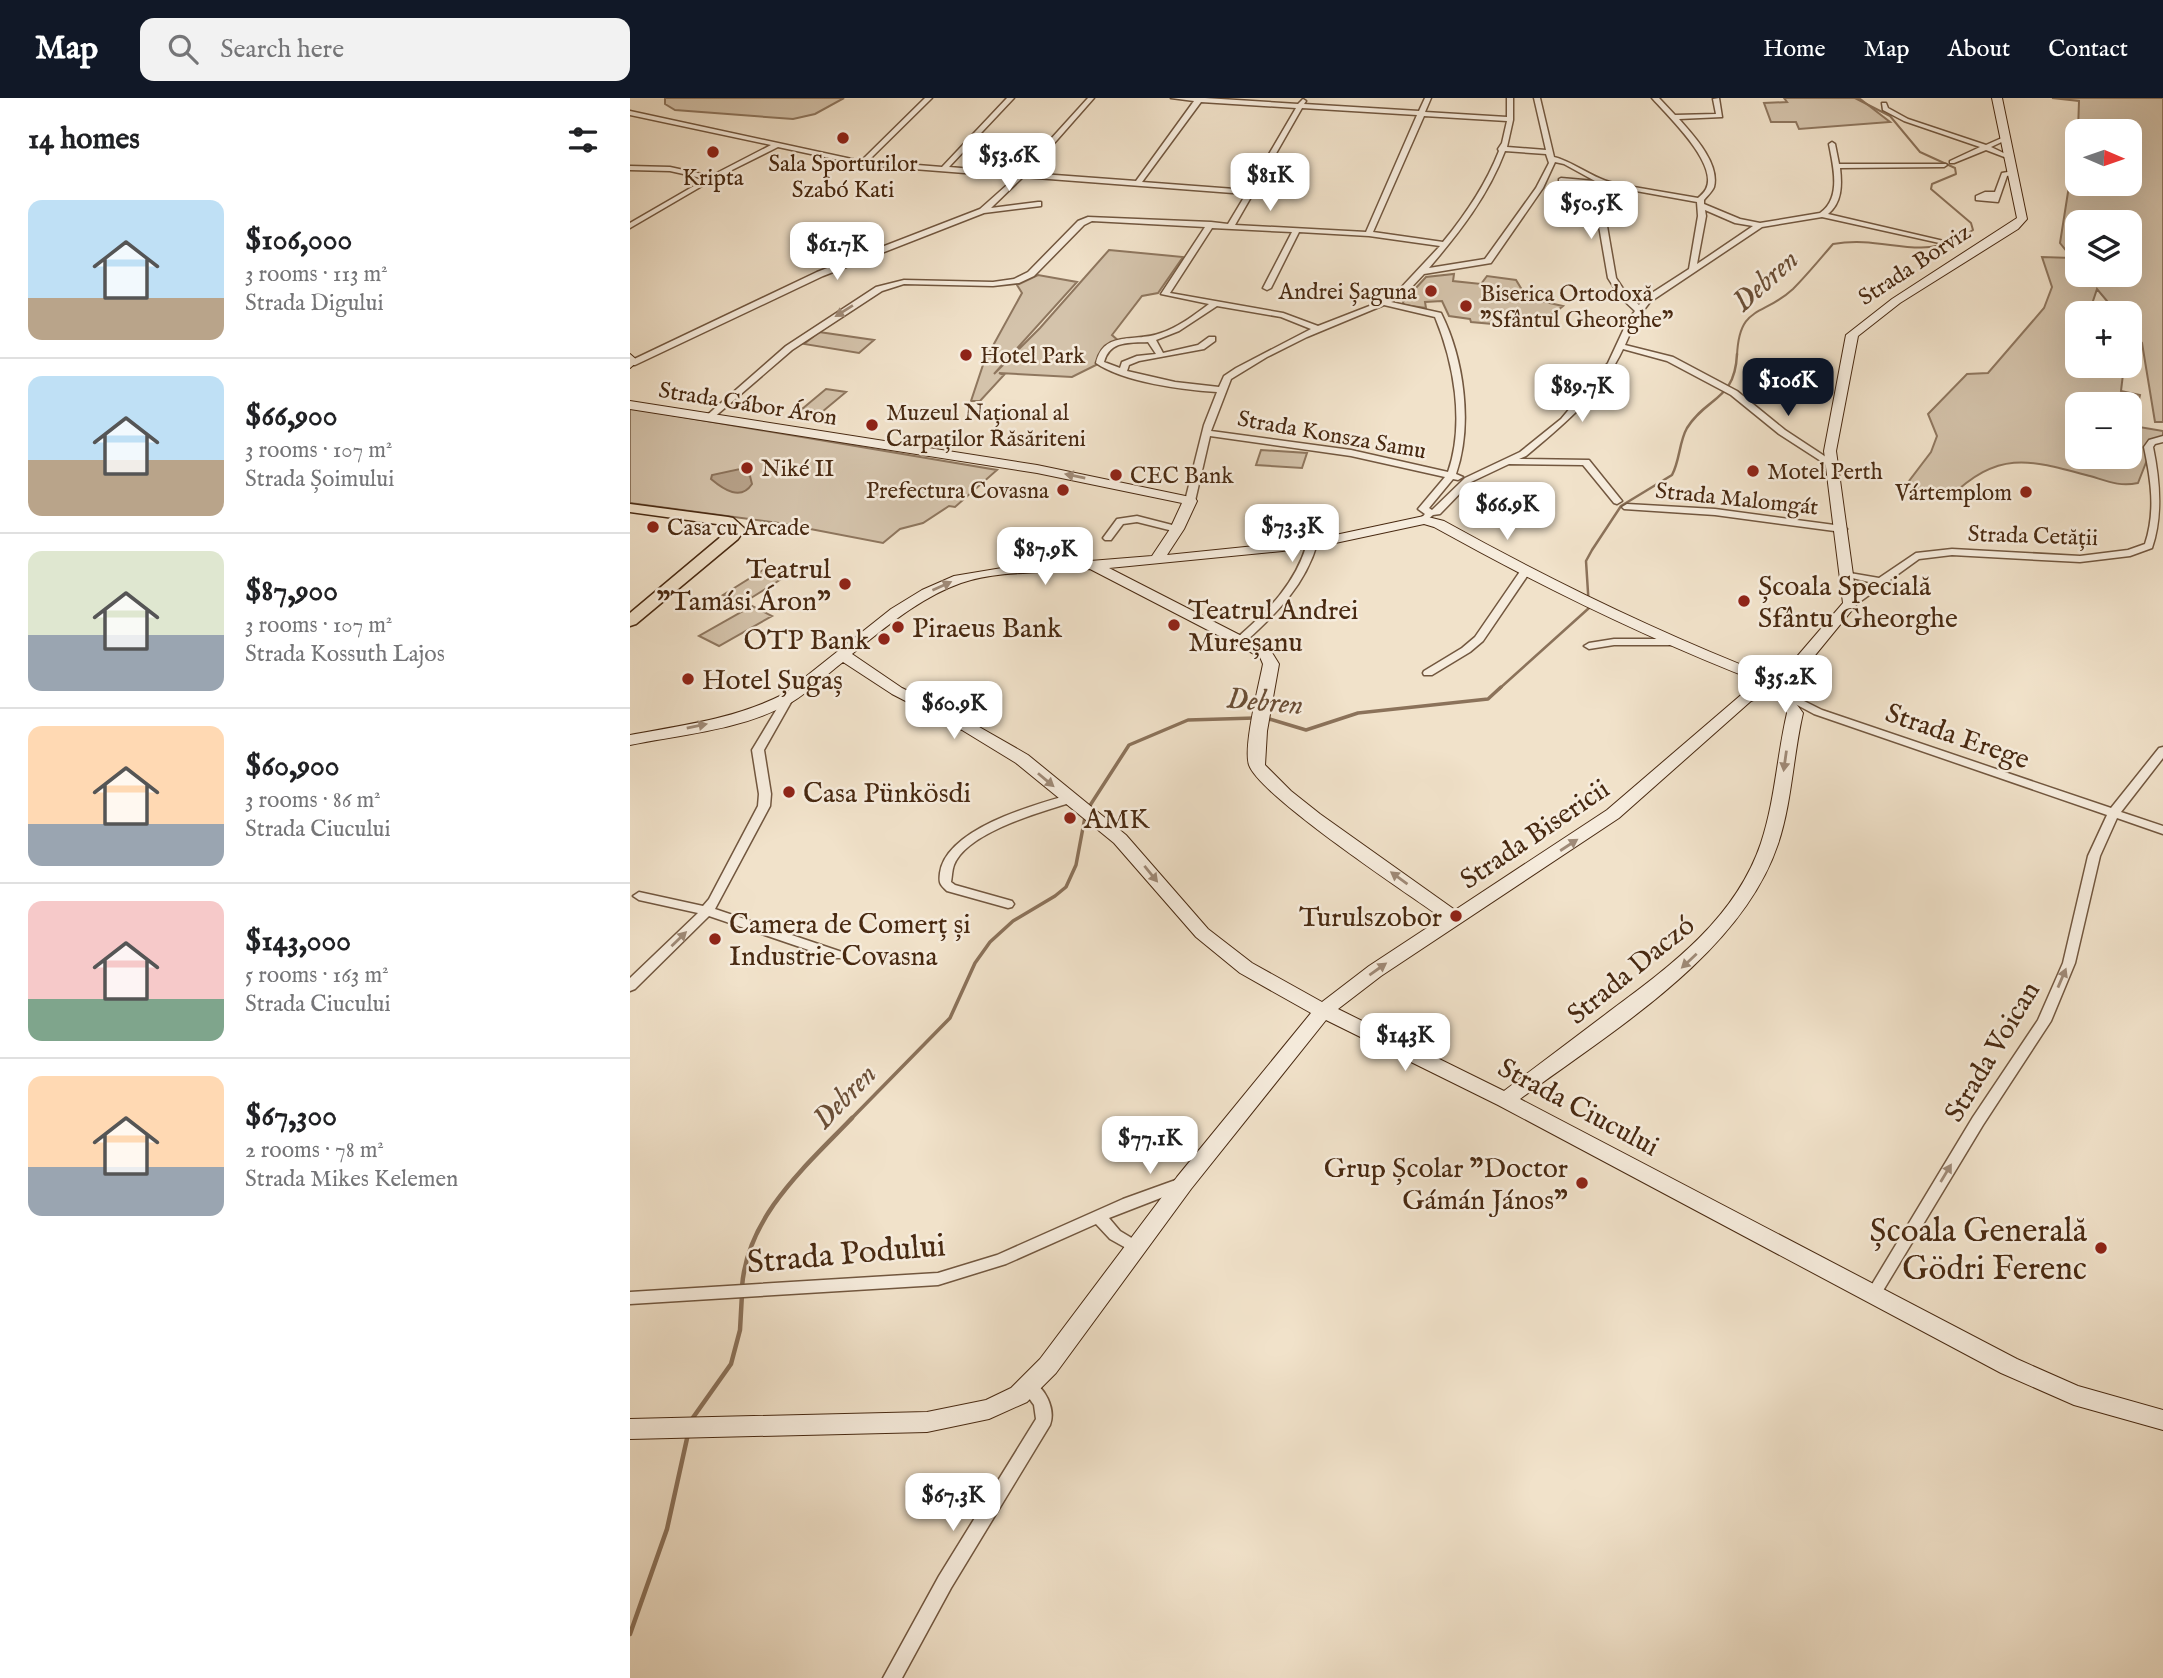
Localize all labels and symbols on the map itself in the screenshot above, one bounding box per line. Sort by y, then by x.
north arrow [2065,119,2142,196]
marker: Sala Sporturilor Szabó Kati [835,130,851,146]
pin: $53.6K [952,134,1066,193]
marker: Kripta [705,144,721,160]
place label: Sala Sporturilor Szabó Kati [768,150,918,205]
pin: $81K [1229,153,1311,213]
place label: Kripta [682,164,744,193]
pin: $50.5K [1534,181,1648,241]
street label: Strada Borviz [1853,218,1977,312]
pin: $61.7K [780,222,894,282]
water label: Debren [1725,242,1808,321]
place label: Andrei Șaguna [1277,278,1417,307]
place label: Biserica Ortodoxă "Sfântul Gheorghe" [1480,280,1673,335]
marker: Andrei Șaguna [1423,283,1439,299]
marker: Biserica Ortodoxă "Sfântul Gheorghe" [1458,298,1474,314]
one-way arrow [834,305,853,318]
place label: Hotel Park [980,342,1086,371]
marker: Hotel Park [958,347,974,363]
pin: $106K [1739,358,1837,418]
pin: $89.7K [1525,364,1639,424]
street label: Strada Gábor Áron [657,375,839,433]
place label: Muzeul Național al Carpaților Răsăriteni [886,399,1086,454]
street label: Strada Konsza Samu [1235,405,1429,466]
marker: Muzeul Național al Carpaților Răsăriteni [864,417,880,433]
place label: Niké II [761,455,834,484]
place label: Motel Perth [1767,458,1883,487]
marker: Niké II [739,460,755,476]
place label: CEC Bank [1130,462,1234,491]
marker: Motel Perth [1745,463,1761,479]
marker: CEC Bank [1108,467,1124,483]
one-way arrow [1064,471,1086,482]
place label: Prefectura Covasna [866,477,1049,506]
street label: Strada Malomgát [1654,477,1820,522]
place label: Vártemplom [1894,479,2012,508]
marker: Prefectura Covasna [1055,482,1071,498]
pin: $66.9K [1450,482,1564,542]
marker: Vártemplom [2018,484,2034,500]
pin: $73.3K [1235,504,1349,564]
place label: Casa cu Arcade [667,514,810,543]
marker: Casa cu Arcade [645,519,661,535]
street label: Strada Cetății [1967,520,2099,553]
pin: $87.9K [988,528,1102,587]
place label: Teatrul "Tamási Áron" [656,553,831,620]
place label: Școala Specială Sfântu Gheorghe [1758,570,1958,637]
marker: Teatrul "Tamási Áron" [837,576,853,592]
one-way arrow [932,580,952,592]
marker: Școala Specială Sfântu Gheorghe [1736,593,1752,609]
place label: Teatrul Andrei Mureșanu [1188,594,1359,661]
place label: Piraeus Bank [912,612,1063,647]
marker: Teatrul Andrei Mureșanu [1166,617,1182,633]
marker: Piraeus Bank [890,619,906,635]
place label: OTP Bank [744,624,871,659]
marker: OTP Bank [876,631,892,647]
pin: $35.2K [1728,656,1842,715]
place label: Hotel Șugaș [702,664,843,699]
marker: Hotel Șugaș [680,671,696,687]
water label: Debren [1225,681,1305,725]
pin: $60.9K [897,682,1011,741]
street label: Strada Erege [1881,696,2034,778]
one-way arrow [686,721,708,732]
one-way arrow [1779,750,1790,772]
one-way arrow [1038,772,1055,787]
street label: Strada Bisericii [1454,772,1617,898]
place label: Casa Pünkösdi [803,777,971,812]
marker: Casa Pünkösdi [781,784,797,800]
place label: AMK [1083,803,1150,838]
marker: AMK [1062,810,1078,826]
one-way arrow [1559,839,1578,852]
one-way arrow [1143,865,1158,882]
one-way arrow [1390,871,1408,885]
place label: Turulszobor [1299,901,1442,936]
place label: Camera de Comerț și Industrie Covasna [729,908,971,975]
marker: Turulszobor [1448,908,1464,924]
street label: Strada Daczó [1561,909,1702,1033]
one-way arrow [670,931,687,947]
marker: Camera de Comerț și Industrie Covasna [707,931,723,947]
one-way arrow [1681,952,1698,968]
one-way arrow [1369,962,1387,976]
one-way arrow [2057,968,2068,989]
street label: Strada Voican [1938,976,2049,1129]
pin: $143K [1356,1014,1454,1073]
street label: Strada Ciucului [1491,1051,1664,1165]
water label: Debren [805,1056,886,1138]
pin: $77.1K [1093,1116,1207,1176]
place label: Grup Școlar "Doctor Gámán János" [1324,1152,1568,1219]
one-way arrow [1940,1164,1952,1183]
marker: Grup Școlar "Doctor Gámán János" [1574,1175,1590,1191]
place label: Școala Generală Gödri Ferenc [1870,1211,2088,1291]
street label: Strada Podului [745,1225,947,1285]
marker: Școala Generală Gödri Ferenc [2093,1240,2109,1256]
pin: $67.3K [896,1474,1010,1533]

